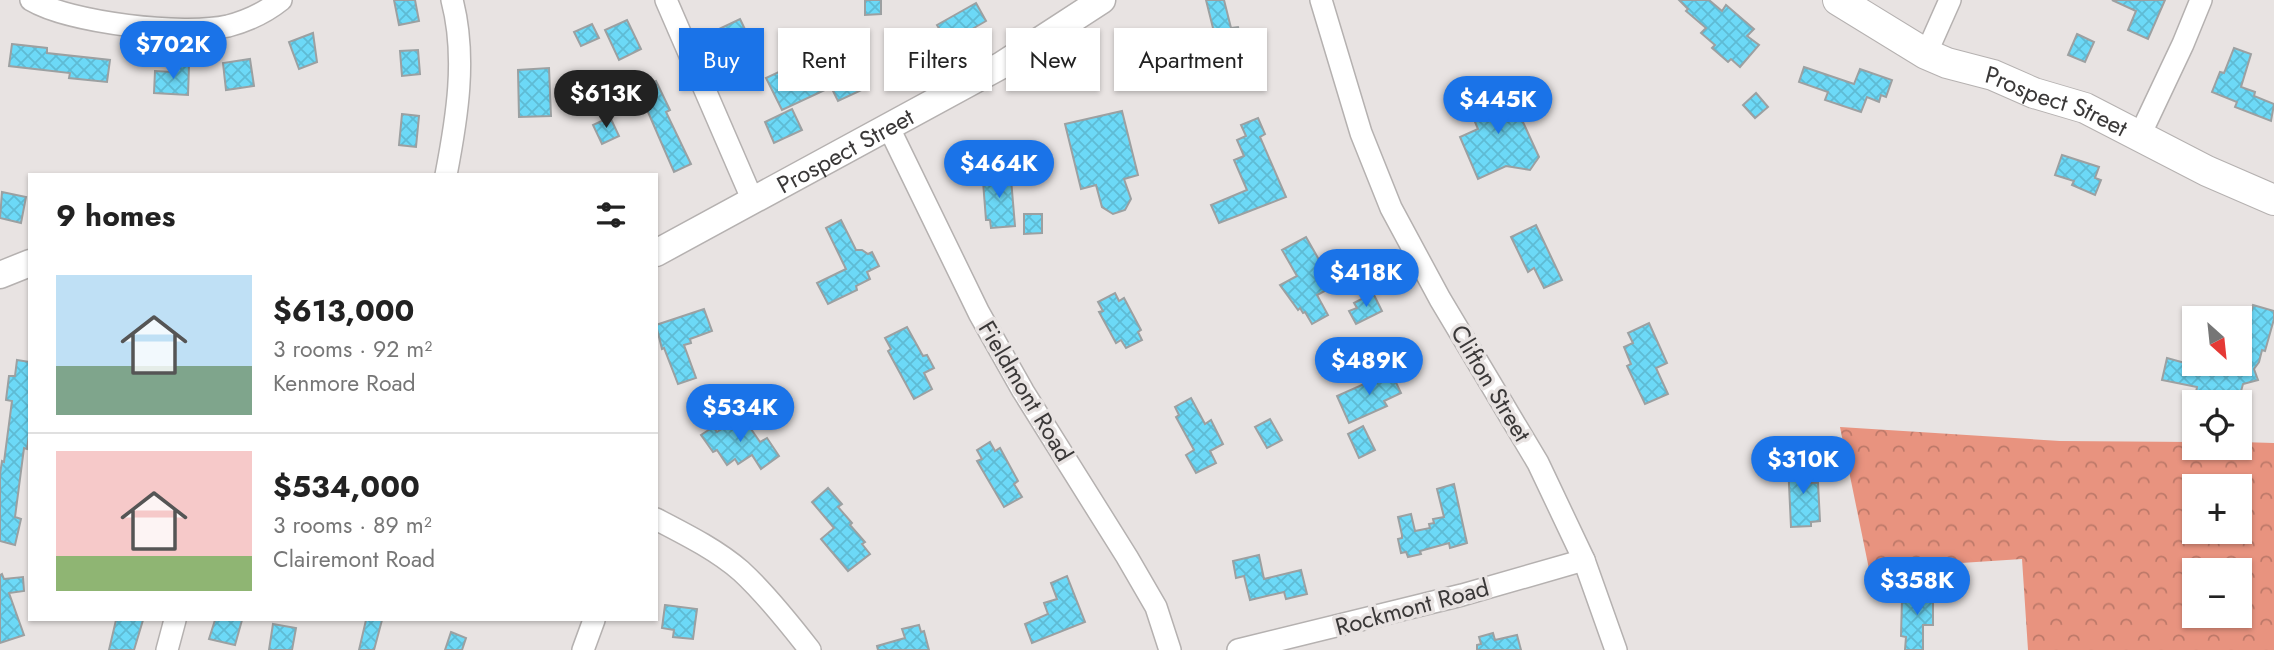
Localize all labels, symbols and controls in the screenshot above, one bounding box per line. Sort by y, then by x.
pin: $702K [124,22,222,81]
text: $702K [136,27,210,61]
chip: Buy [679,28,764,91]
chip: Rent [778,28,870,91]
chip: Filters [884,28,992,91]
chip: New [1006,28,1100,91]
chip: Apartment [1114,28,1267,91]
street label: Prospect Street [1982,56,2134,145]
pin: $613K [557,71,655,130]
text: $613K [570,76,642,110]
pin: $445K [1449,76,1547,136]
text: $445K [1459,82,1537,116]
street label: Prospect Street [770,99,920,202]
pin: $464K [950,140,1048,200]
text: $464K [960,146,1038,180]
text: 9 homes [56,194,175,237]
icon: filters [592,196,630,234]
pin: $418K [1317,250,1415,309]
text: $418K [1330,255,1402,289]
text: $613,000 [273,289,414,332]
icon: home [112,303,196,387]
north arrow [2182,306,2252,376]
map controls [2182,306,2252,628]
street label: Fieldmont Road [970,314,1082,468]
street label: Clifton Street [1442,318,1540,448]
text: 3 rooms · 92 m² [273,332,432,366]
pin: $489K [1320,338,1418,397]
text: $489K [1331,343,1407,377]
text: Kenmore Road [273,366,416,400]
pin: $534K [691,384,789,444]
text: $534K [702,390,778,424]
button: locate [2182,390,2252,460]
pin: $310K [1754,436,1852,496]
text: $310K [1767,442,1839,476]
text: $534,000 [273,465,420,508]
button: + [2182,474,2252,544]
icon: home [112,479,196,563]
text: 3 rooms · 89 m² [273,508,432,542]
text: Clairemont Road [273,542,435,576]
pin: $358K [1868,558,1966,617]
button: − [2182,558,2252,628]
text: $358K [1880,563,1954,597]
street label: Rockmont Road [1331,570,1493,644]

